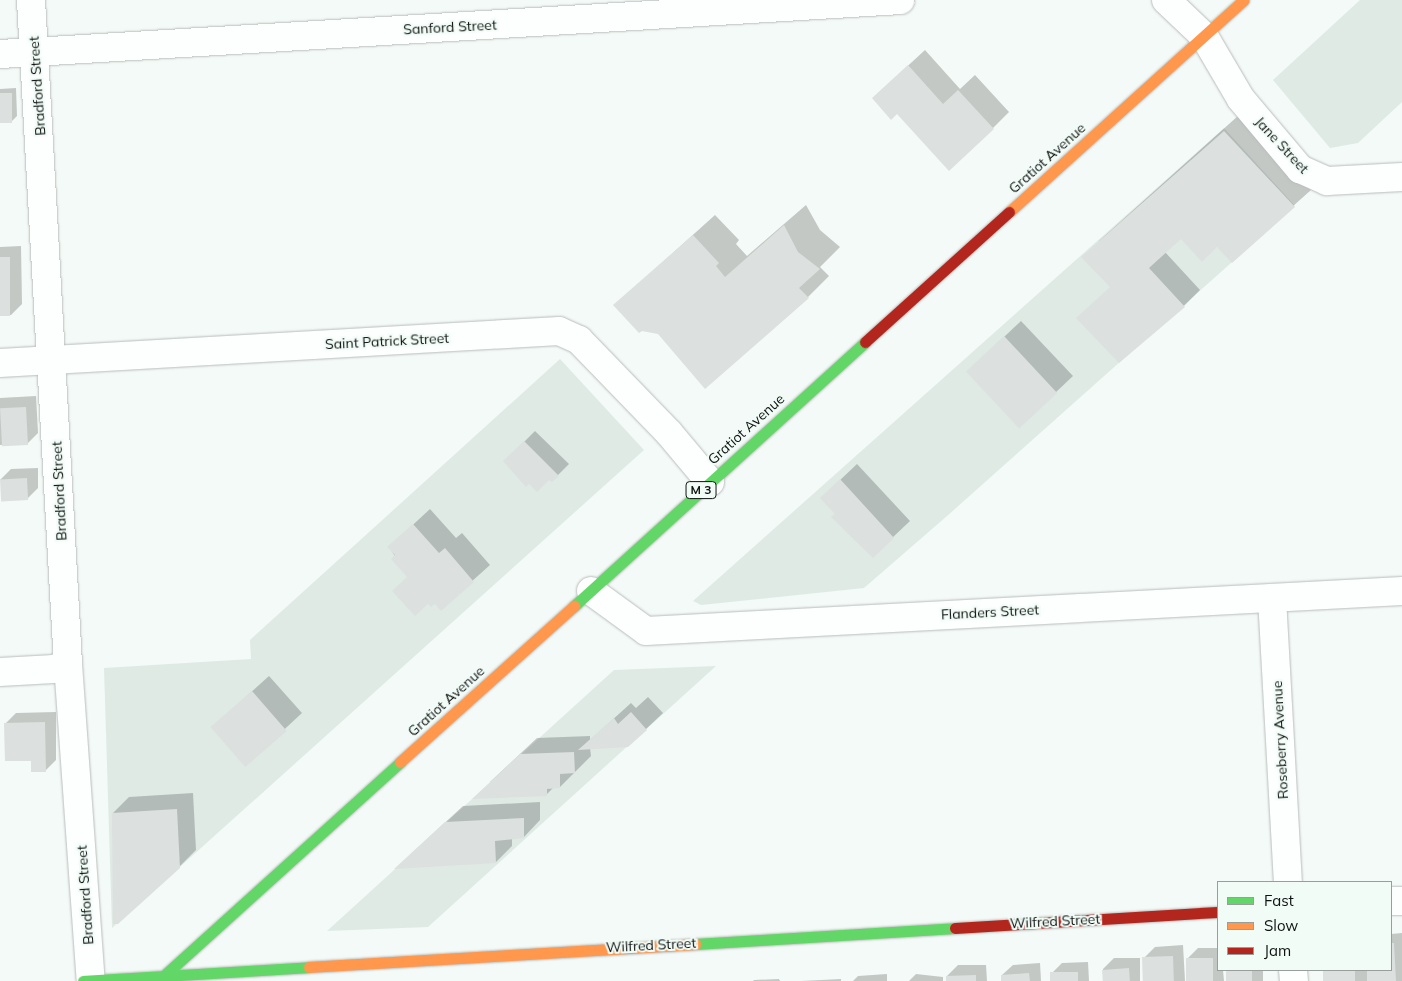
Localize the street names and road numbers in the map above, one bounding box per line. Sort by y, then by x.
street label: Sanford Street [403,16,497,38]
street label: Bradford Street [25,36,49,136]
street label: Jane Street [1252,113,1312,177]
street label: Gratiot Avenue [1005,119,1089,197]
street label: Saint Patrick Street [325,329,449,353]
street label: Gratiot Avenue [704,390,788,468]
street label: Bradford Street [48,441,70,541]
road number: M 3 [685,480,717,500]
street label: Flanders Street [941,601,1039,623]
street label: Gratiot Avenue [404,662,488,740]
street label: Roseberry Avenue [1269,680,1291,800]
street label: Bradford Street [73,845,97,945]
street label: Wilfred Street [1009,910,1101,932]
street label: Wilfred Street [605,934,697,956]

